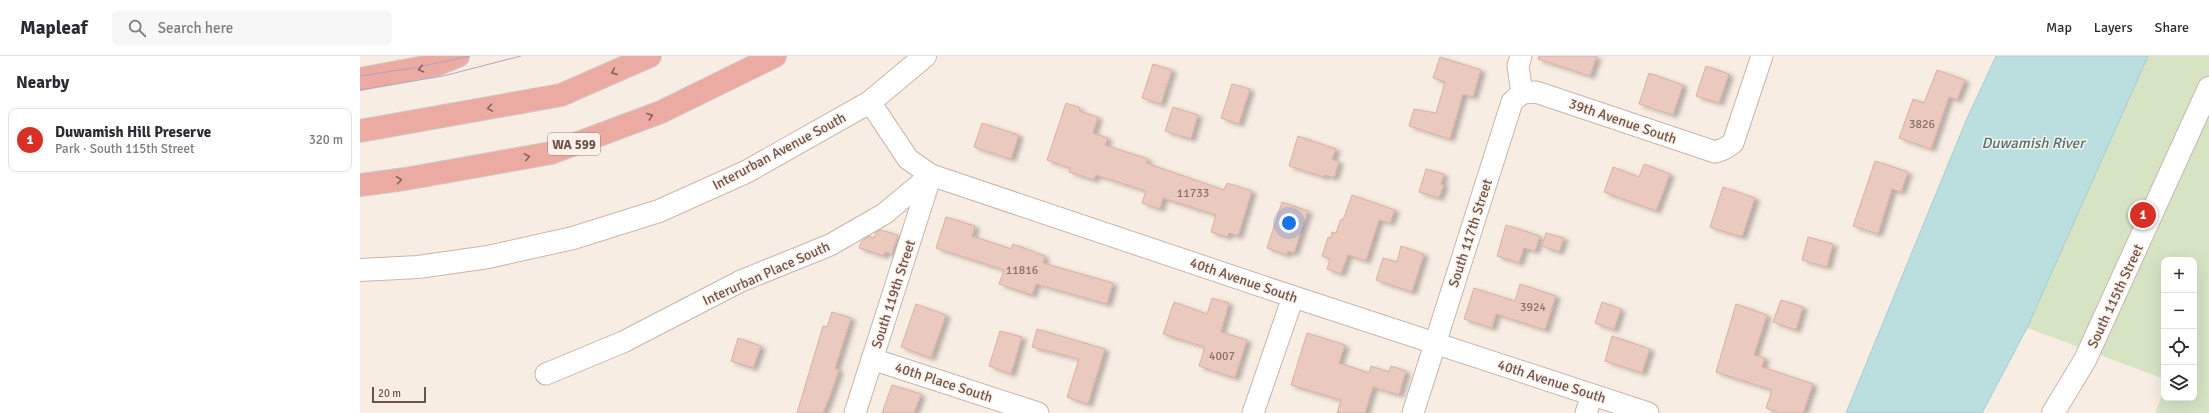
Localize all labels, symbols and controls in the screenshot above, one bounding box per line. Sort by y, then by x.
search box [112,10,392,46]
text: Mapleaf [20,16,88,40]
icon: search [126,17,148,39]
text: Search here [158,19,233,37]
text: Map [2046,19,2072,36]
text: Layers [2094,19,2133,36]
text: Share [2155,19,2189,36]
one-way arrow [418,64,424,72]
one-way arrow [611,67,618,75]
text: Nearby [16,72,69,93]
street label: 39th Avenue South [1567,95,1679,148]
one-way arrow [487,103,493,111]
street label: Interurban Avenue South [710,109,849,194]
one-way arrow [646,112,653,120]
house number: 3826 [1909,117,1935,132]
text: Duwamish Hill Preserve [55,123,211,141]
text: 1 [26,132,34,148]
text: 320 m [309,132,343,148]
road number: WA 599 [548,133,600,155]
water label: Duwamish River [1982,134,2087,152]
text: Park · South 115th Street [55,141,195,157]
one-way arrow [523,153,530,162]
one-way arrow [396,176,402,185]
street label: South 117th Street [1445,177,1496,290]
house number: 11733 [1177,186,1209,201]
pin: 1 [2130,200,2156,230]
your location [1279,213,1299,233]
street label: Interurban Place South [700,238,833,309]
street label: South 119th Street [868,238,919,351]
street label: South 115th Street [2084,241,2147,351]
street label: 40th Avenue South [1188,254,1300,307]
map controls [2161,257,2197,401]
button: + [2161,257,2197,293]
house number: 11816 [1006,263,1038,278]
button: − [2161,293,2197,329]
house number: 3924 [1520,300,1546,315]
button: locate [2161,329,2197,365]
house number: 4007 [1209,349,1235,364]
street label: 40th Avenue South [1496,356,1608,407]
street label: 40th Place South [893,359,995,406]
button: layers [2161,365,2197,401]
scale bar [372,385,426,404]
text: 20 m [378,387,401,400]

